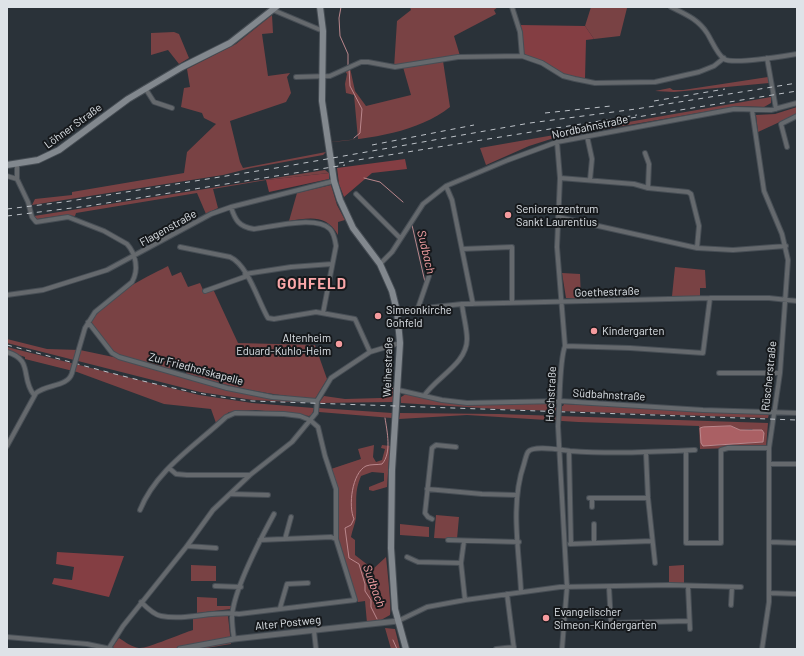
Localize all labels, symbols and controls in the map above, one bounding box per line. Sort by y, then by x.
street label: Löhner Straße [42,101,104,151]
street label: Nordbahnstraße [551,112,629,142]
place label: Seniorenzentrum Sankt Laurentius [516,202,598,228]
street label: Flagenstraße [137,207,199,249]
marker: Seniorenzentrum Sankt Laurentius [503,210,513,220]
water label: Sudbach [414,229,438,275]
district label: GOHFELD [277,275,347,293]
street label: Goethestraße [574,284,640,300]
place label: Simeonkirche Gohfeld [386,303,452,329]
marker: Simeonkirche Gohfeld [373,311,383,321]
place label: Kindergarten [602,324,664,338]
marker: Kindergarten [589,326,599,336]
place label: Altenheim Eduard-Kuhlo-Heim [236,331,331,357]
street label: Weihestraße [380,337,396,397]
marker: Altenheim Eduard-Kuhlo-Heim [334,339,344,349]
street label: Rüscherstraße [759,340,779,412]
street label: Zur Friedhofskapelle [147,350,245,388]
street label: Hochstraße [543,366,559,422]
street label: Südbahnstraße [572,387,646,403]
water label: Sudbach [360,563,388,609]
place label: Evangelischer Simeon-Kindergarten [554,605,657,631]
street label: Alter Postweg [254,613,322,633]
marker: Evangelischer Simeon-Kindergarten [541,613,551,623]

